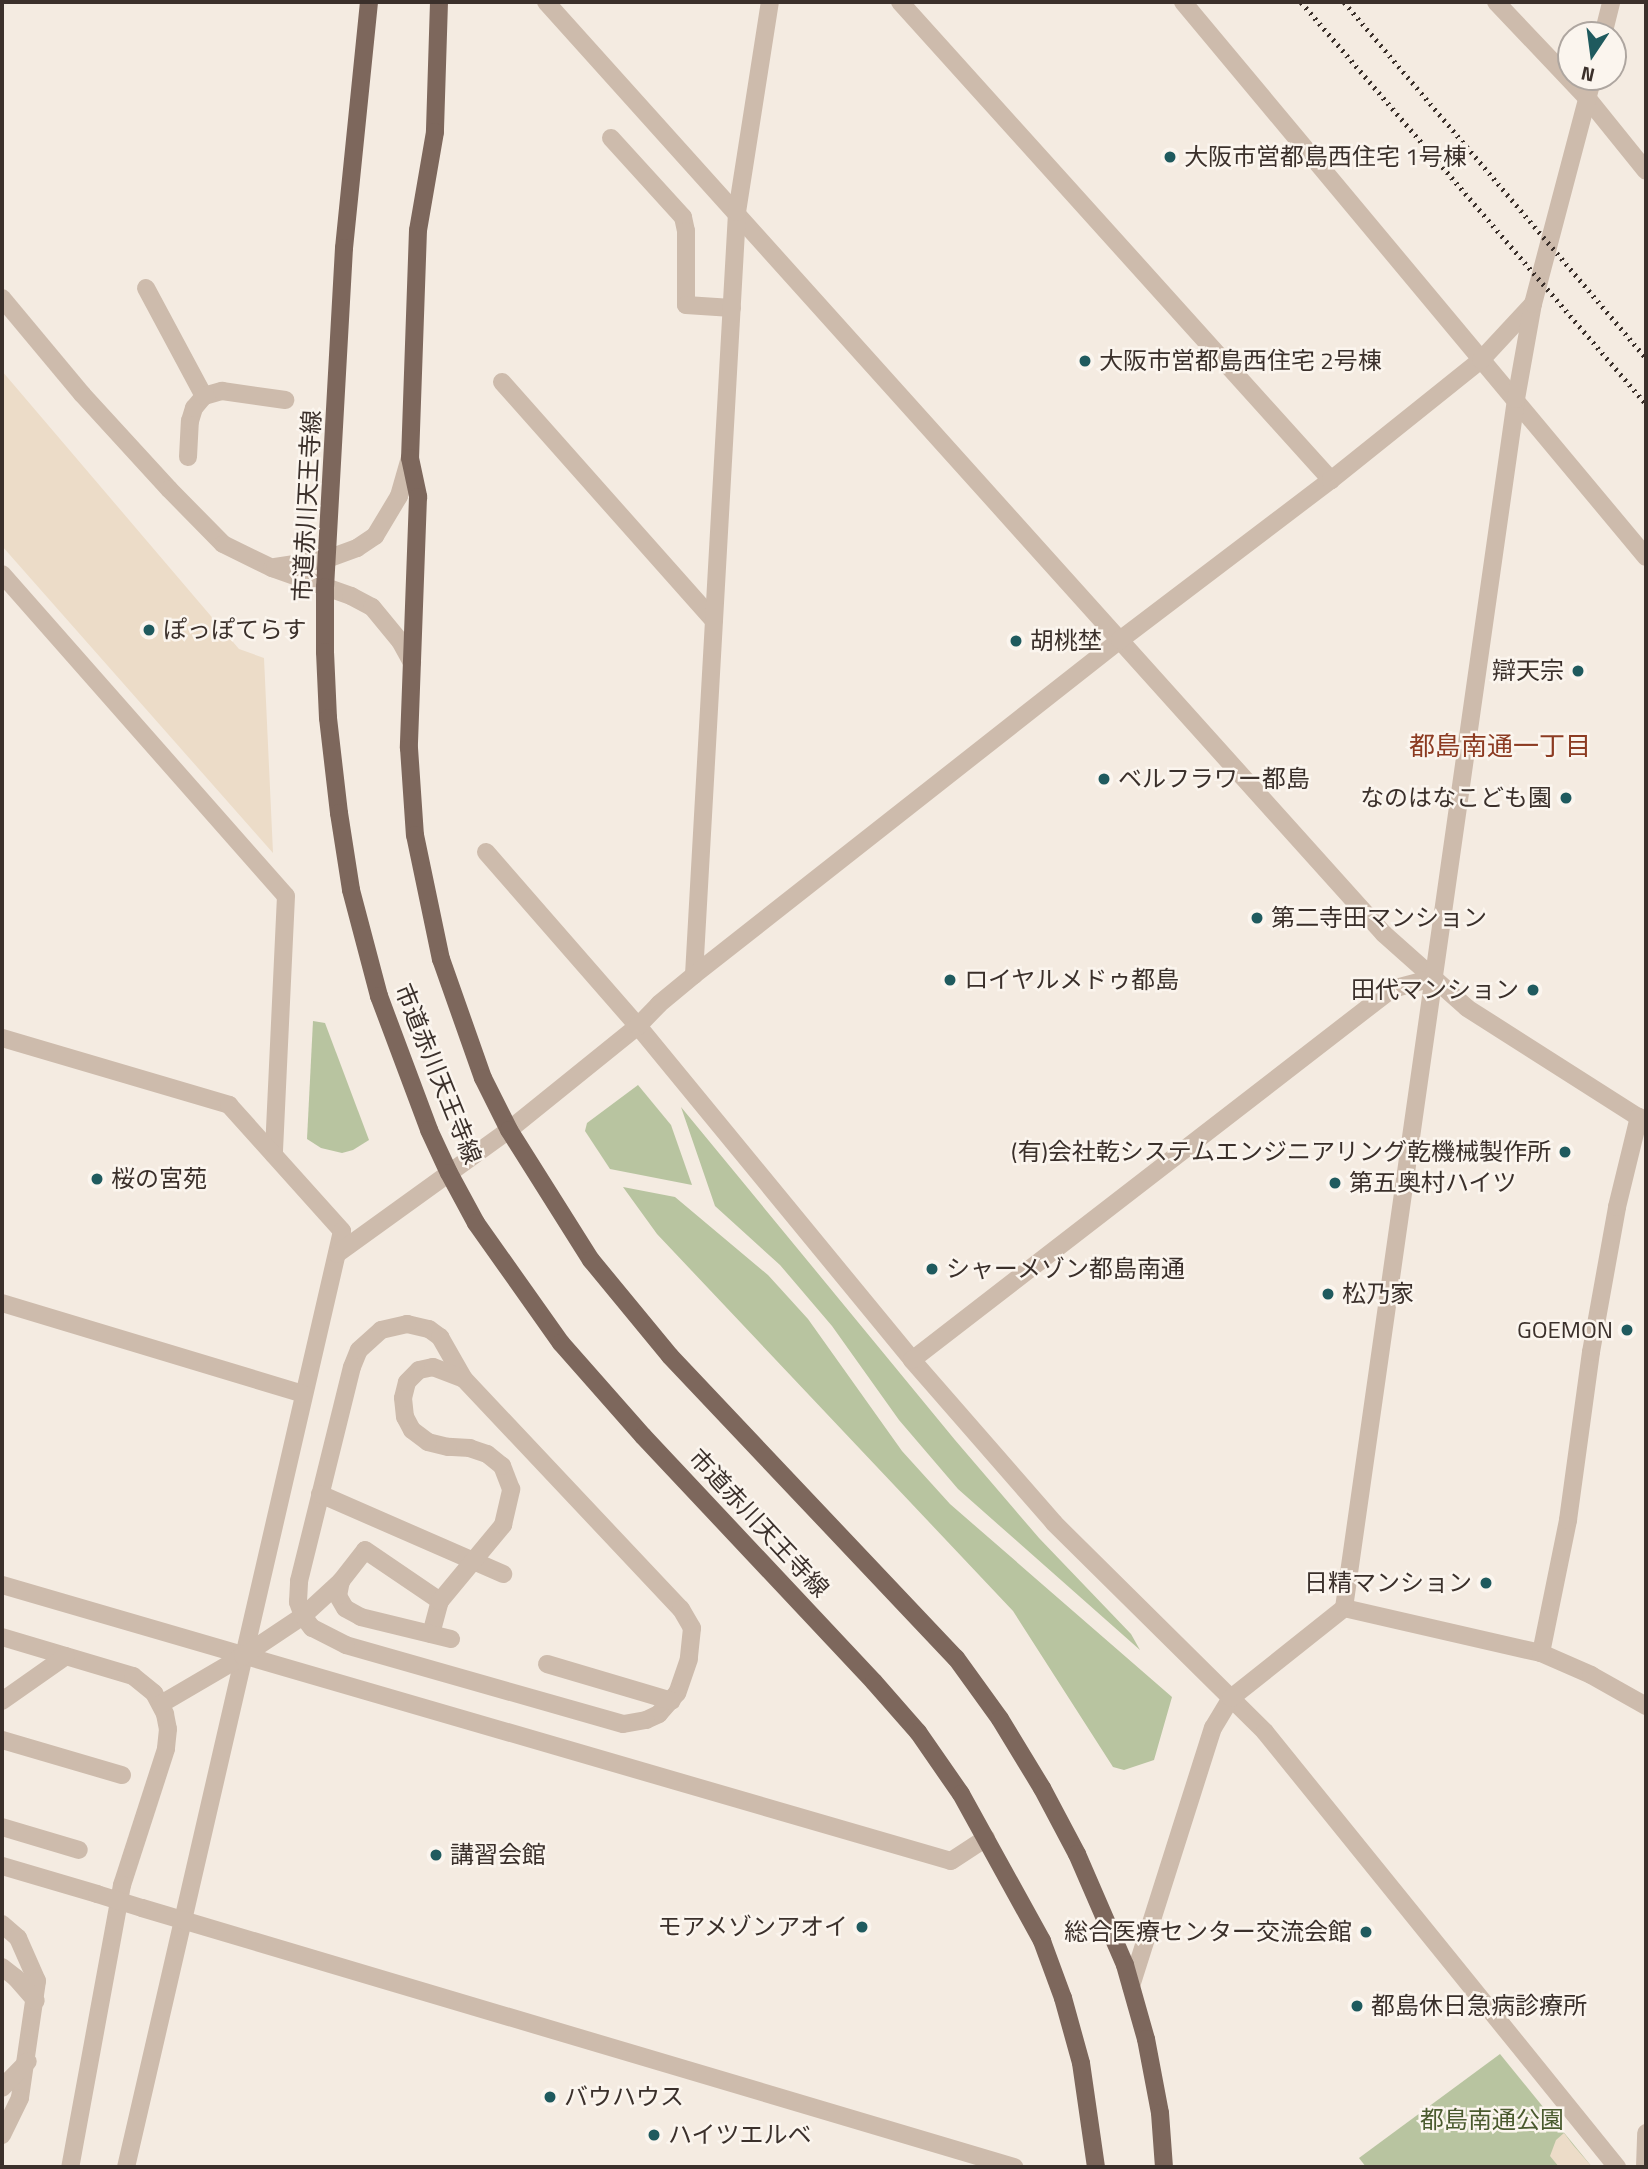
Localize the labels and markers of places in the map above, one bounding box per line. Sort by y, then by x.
place label: 大阪市営都島西住宅 1号棟 [1184,143,1467,171]
marker: 大阪市営都島西住宅 1号棟 [1162,149,1178,165]
place label: 大阪市営都島西住宅 2号棟 [1099,347,1382,375]
marker: 大阪市営都島西住宅 2号棟 [1077,353,1093,369]
place label: ぽっぽてらす [163,616,307,644]
marker: ぽっぽてらす [141,622,157,638]
place label: 胡桃埜 [1030,627,1102,655]
marker: 胡桃埜 [1008,633,1024,649]
place label: 辯天宗 [1492,657,1564,685]
marker: 辯天宗 [1570,663,1586,679]
place label: ベルフラワー都島 [1118,765,1310,793]
marker: ベルフラワー都島 [1096,771,1112,787]
place label: なのはなこども園 [1360,784,1552,812]
marker: なのはなこども園 [1558,790,1574,806]
place label: 第二寺田マンション [1271,904,1487,932]
marker: 第二寺田マンション [1249,910,1265,926]
place label: ロイヤルメドゥ都島 [964,966,1180,994]
marker: ロイヤルメドゥ都島 [942,972,958,988]
place label: 田代マンション [1351,976,1519,1004]
marker: 田代マンション [1525,982,1541,998]
place label: (有)会社乾システムエンジニアリング乾機械製作所 [1010,1138,1551,1166]
marker: (有)会社乾システムエンジニアリング乾機械製作所 [1557,1144,1573,1160]
place label: 桜の宮苑 [111,1165,207,1193]
place label: 第五奥村ハイツ [1349,1169,1517,1197]
marker: 桜の宮苑 [89,1171,105,1187]
marker: 第五奥村ハイツ [1327,1175,1343,1191]
place label: シャーメゾン都島南通 [946,1255,1186,1283]
marker: シャーメゾン都島南通 [924,1261,940,1277]
place label: 松乃家 [1342,1280,1414,1308]
marker: 松乃家 [1320,1286,1336,1302]
place label: GOEMON [1517,1316,1613,1344]
marker: GOEMON [1619,1322,1635,1338]
place label: 日精マンション [1304,1569,1472,1597]
marker: 日精マンション [1478,1575,1494,1591]
place label: 講習会館 [450,1841,546,1869]
marker: 講習会館 [428,1847,444,1863]
place label: モアメゾンアオイ [656,1913,848,1941]
place label: 総合医療センター交流会館 [1064,1918,1352,1946]
marker: モアメゾンアオイ [854,1919,870,1935]
marker: 総合医療センター交流会館 [1358,1924,1374,1940]
place label: 都島休日急病診療所 [1371,1992,1587,2020]
marker: 都島休日急病診療所 [1349,1998,1365,2014]
place label: バウハウス [564,2083,684,2111]
marker: バウハウス [542,2089,558,2105]
place label: ハイツエルベ [668,2121,812,2149]
marker: ハイツエルベ [646,2127,662,2143]

